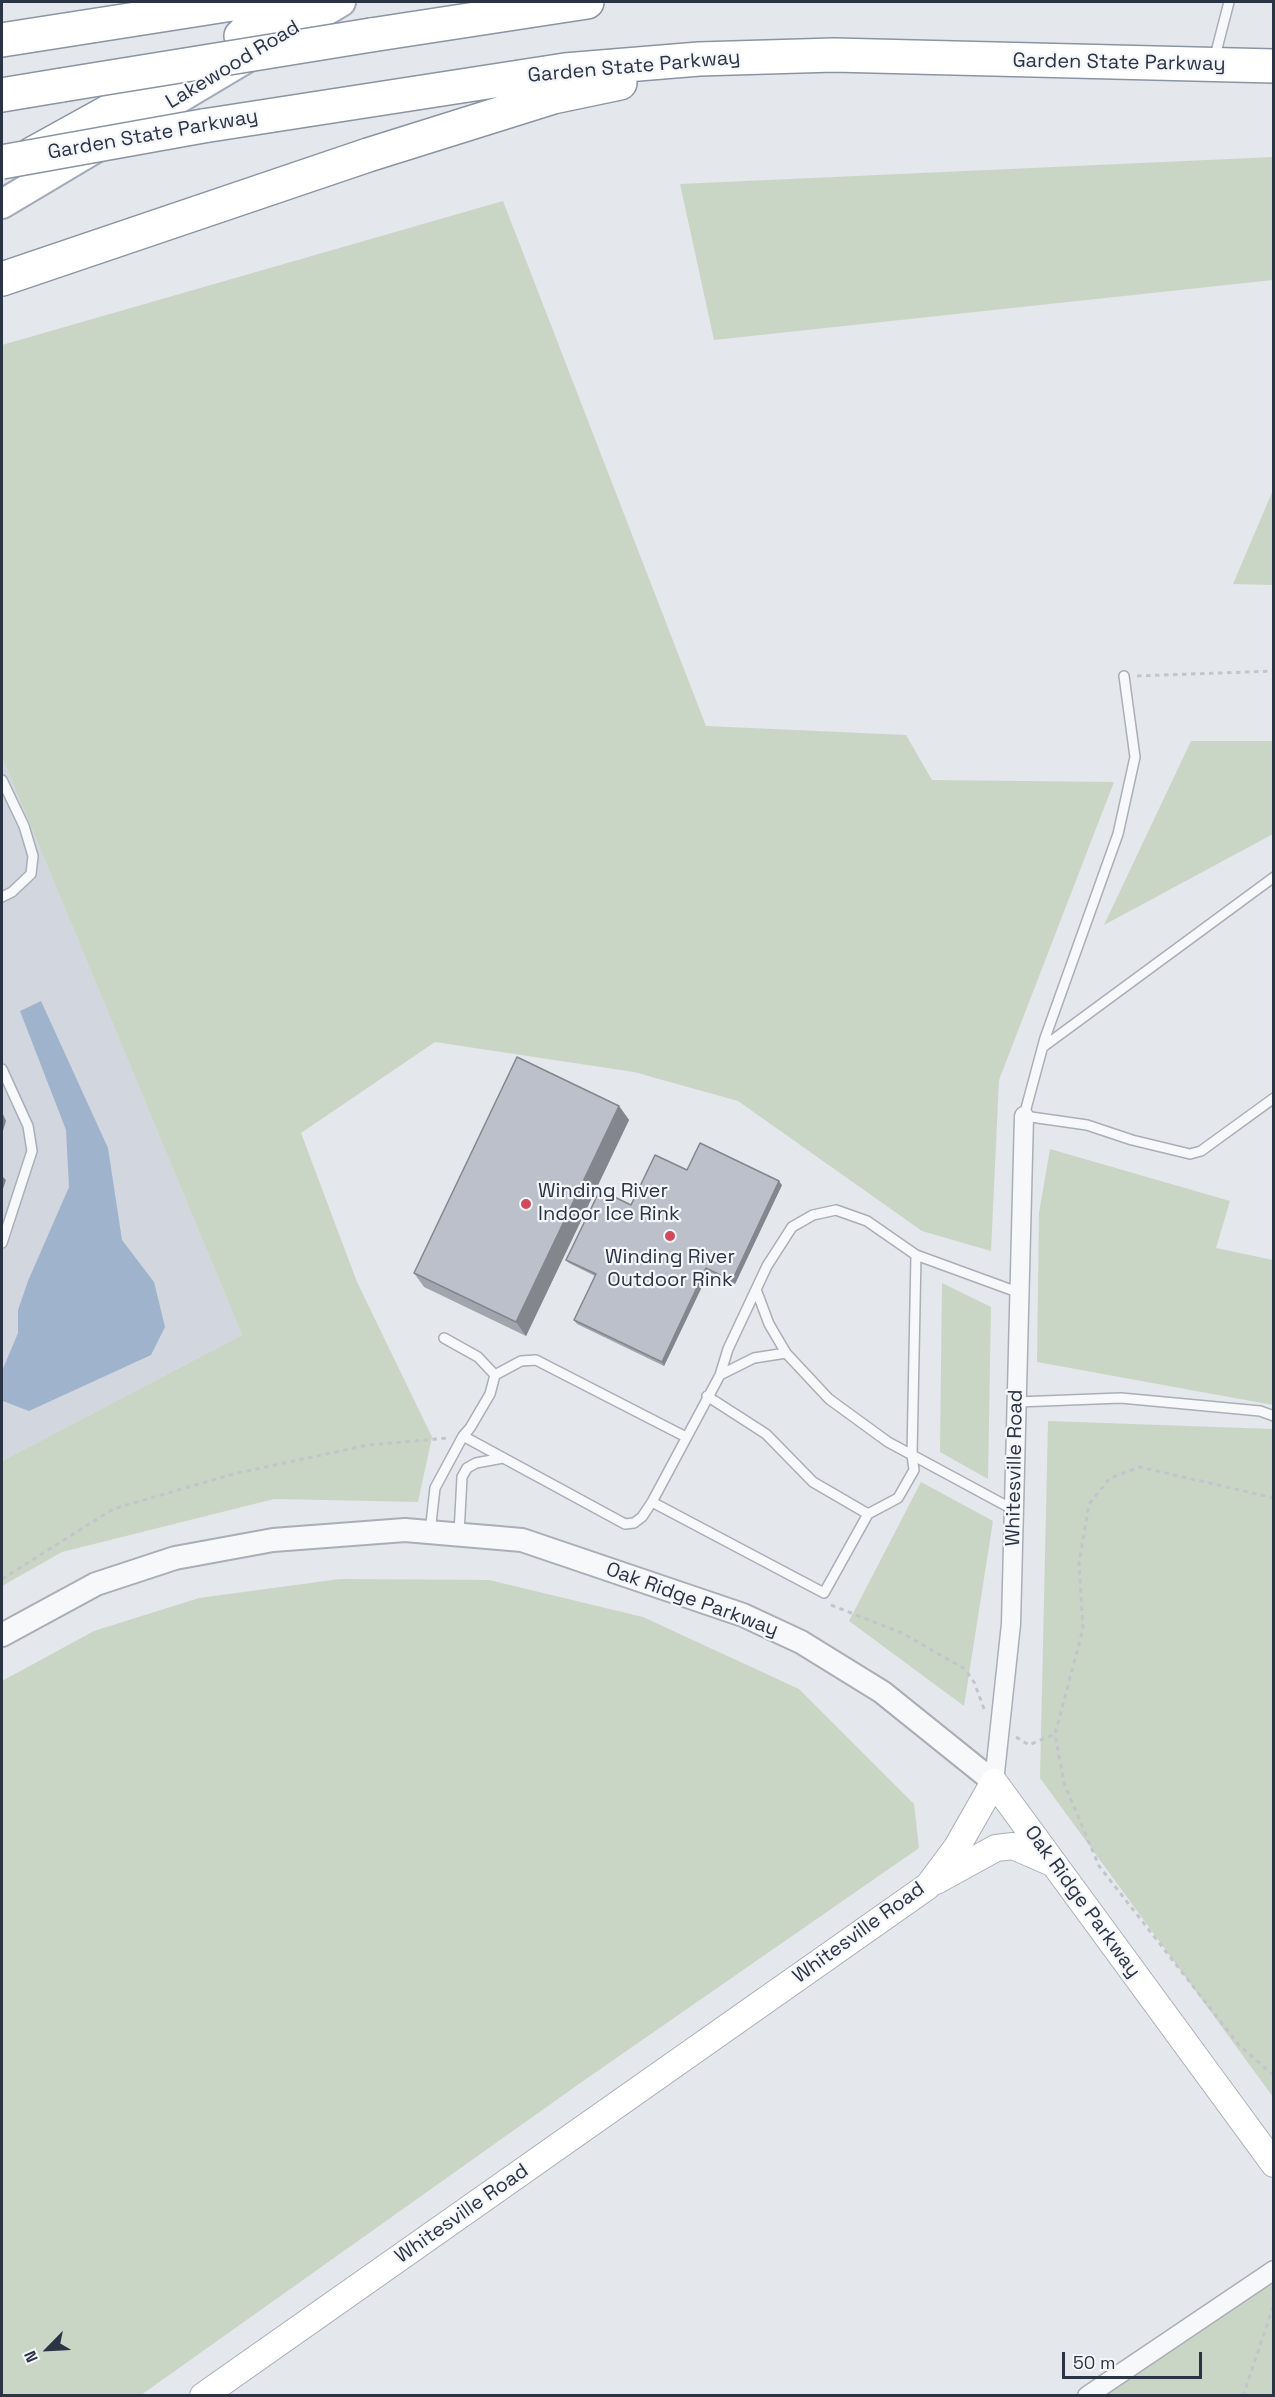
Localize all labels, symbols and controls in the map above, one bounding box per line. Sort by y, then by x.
street label: Lakewood Road [162,16,304,114]
street label: Garden State Parkway [527,46,741,88]
street label: Garden State Parkway [1012,49,1226,77]
street label: Garden State Parkway [46,105,260,165]
place label: Winding River Indoor Ice Rink [538,1180,680,1227]
marker: Winding River Indoor Ice Rink [519,1197,533,1211]
marker: Winding River Outdoor Rink [663,1229,677,1243]
place label: Winding River Outdoor Rink [605,1246,735,1293]
street label: Whitesville Road [1002,1389,1028,1547]
street label: Oak Ridge Parkway [602,1558,782,1642]
street label: Oak Ridge Parkway [1019,1821,1145,1983]
street label: Whitesville Road [788,1877,930,1989]
street label: Whitesville Road [391,2159,533,2269]
north arrow [18,2319,78,2379]
scale bar [1065,2340,1204,2378]
text: N [19,2347,43,2366]
text: 50 m [1073,2351,1115,2374]

